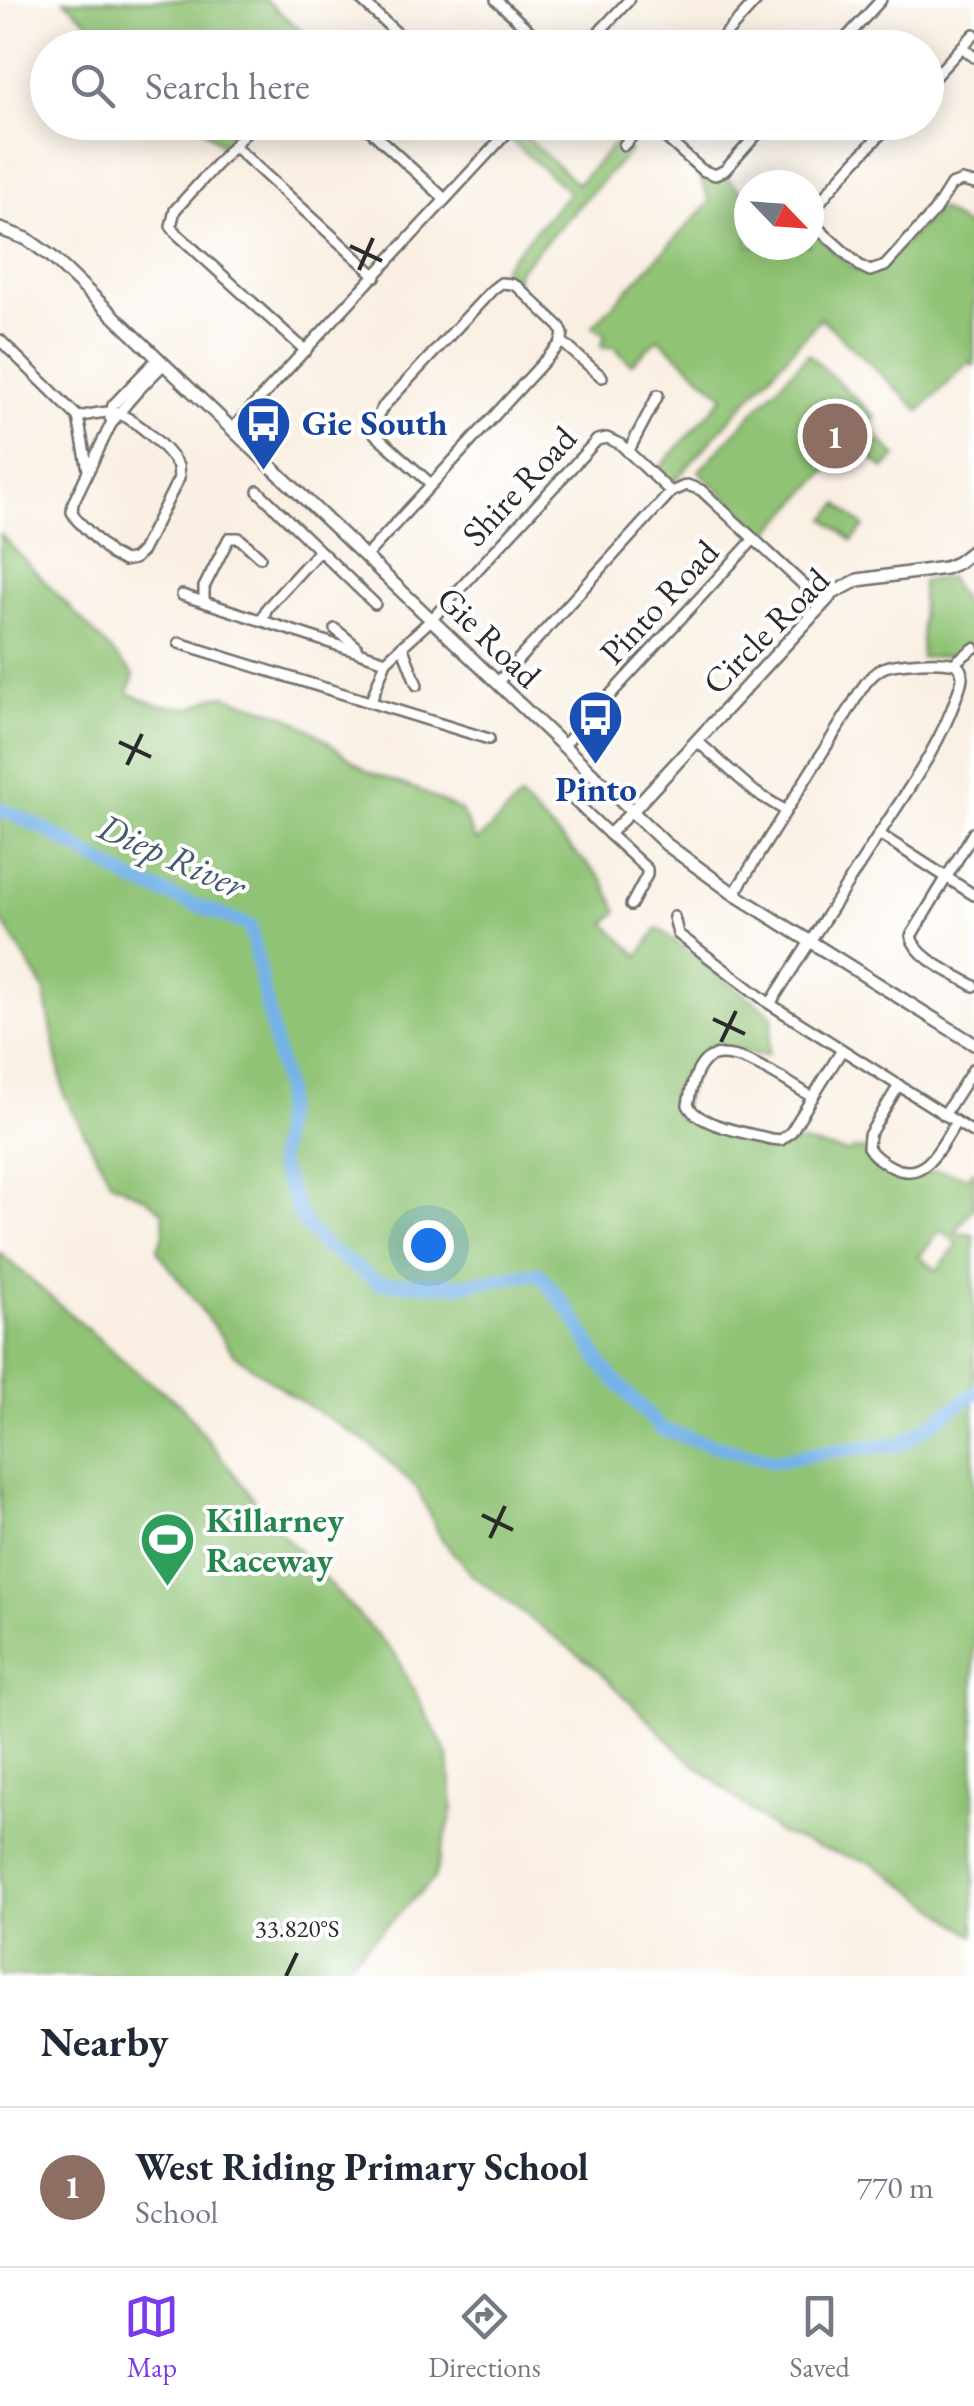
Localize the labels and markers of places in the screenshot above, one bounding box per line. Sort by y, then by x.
bus stop icon: Gie South [233,393,293,472]
pin: 1 [802,398,868,474]
place label: Gie South [302,400,448,445]
bus stop icon: Pinto [566,688,626,767]
place label: Pinto [555,766,637,811]
place label: Killarney Raceway [206,1497,345,1582]
sports icon: Killarney Raceway [137,1510,197,1589]

